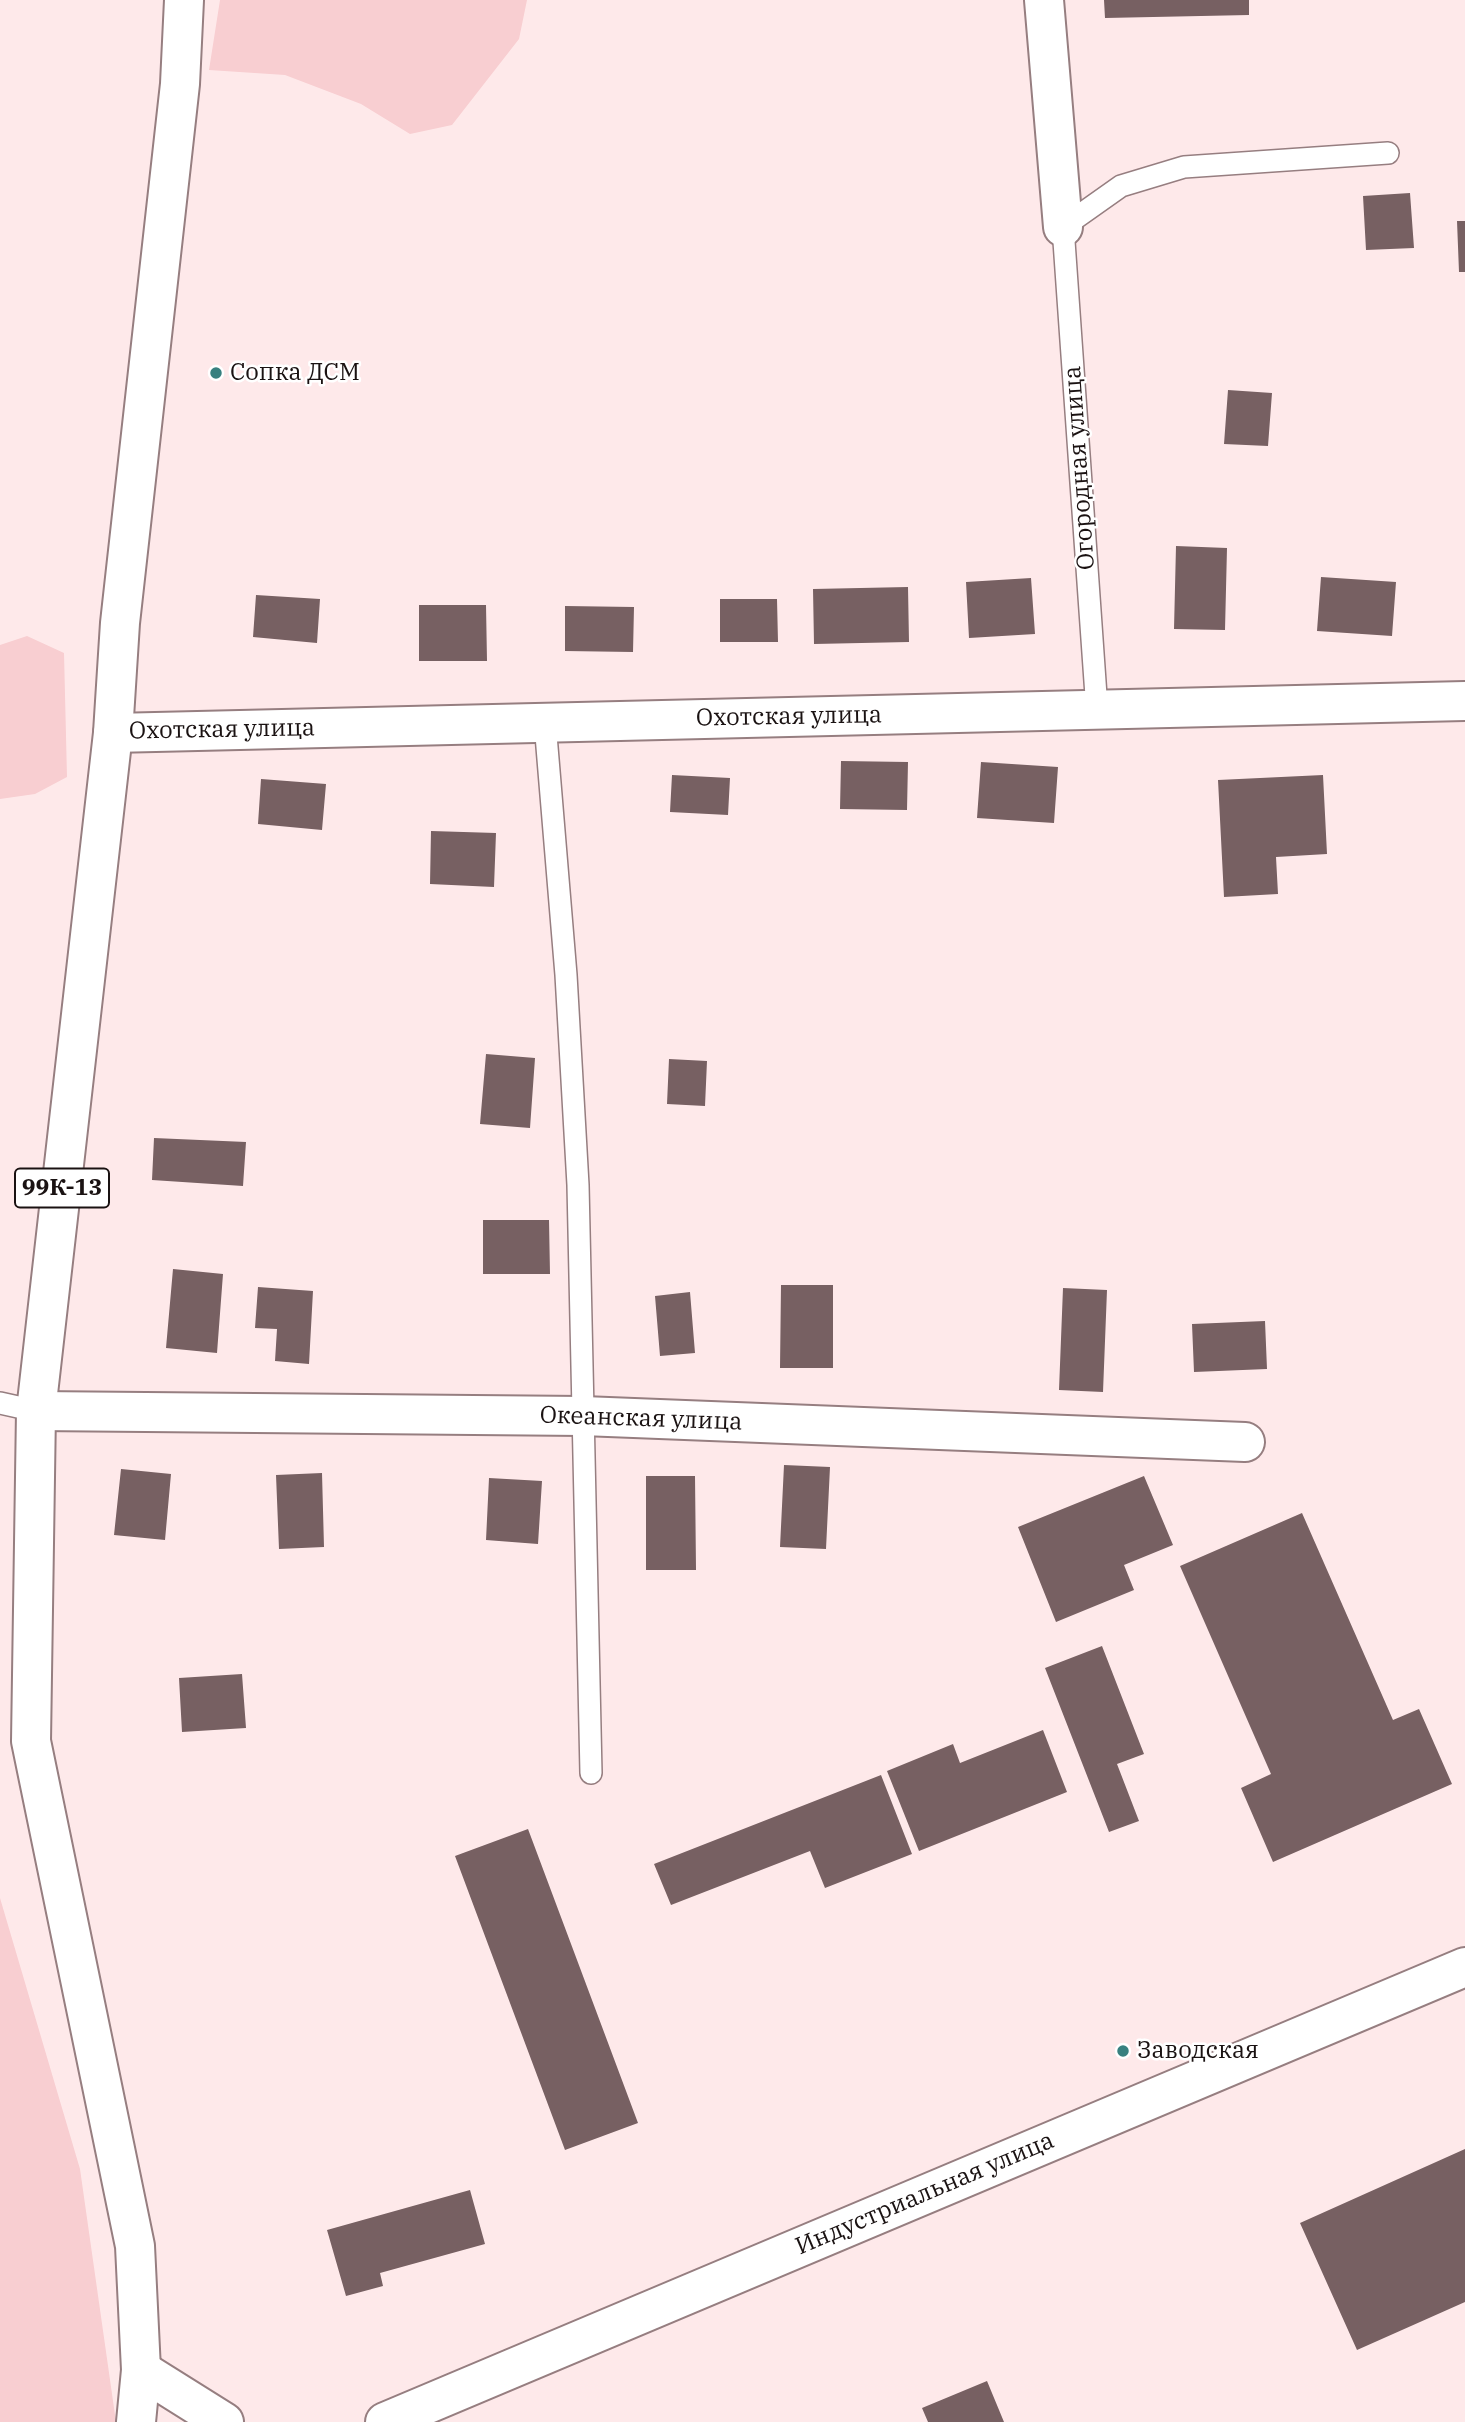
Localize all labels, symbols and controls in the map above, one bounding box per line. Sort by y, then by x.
place label: Сопка ДСМ [230,359,360,387]
marker: Сопка ДСМ [208,365,224,381]
street label: Огородная улица [1058,365,1102,571]
street label: Охотская улица [696,701,882,733]
street label: Охотская улица [129,714,315,746]
road number: 99К-13 [15,1168,109,1208]
street label: Океанская улица [539,1401,743,1437]
place label: Заводская [1137,2037,1259,2065]
marker: Заводская [1115,2043,1131,2059]
street label: Индустриальная улица [791,2126,1059,2262]

